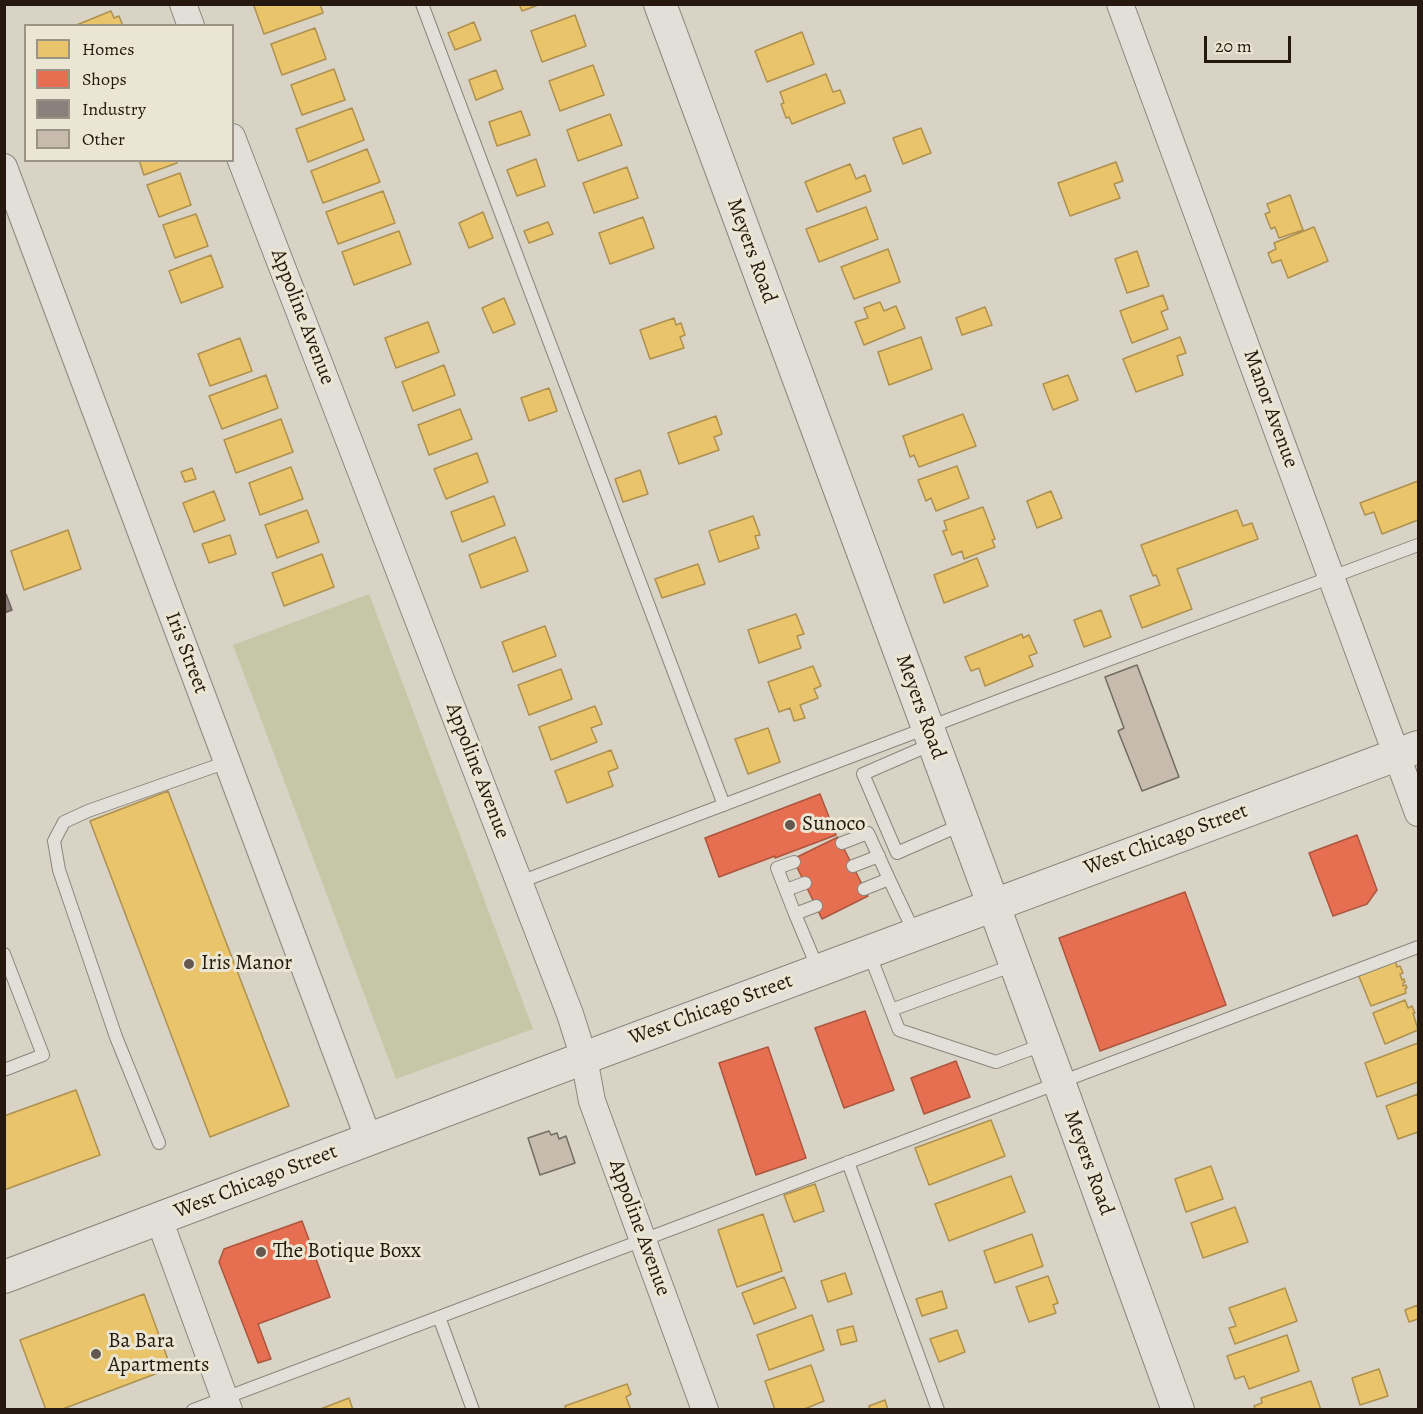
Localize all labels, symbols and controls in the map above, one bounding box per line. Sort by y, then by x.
legend [24,24,234,162]
scale bar [1207,24,1294,62]
text: 20 m [1215,34,1252,58]
text: Homes [82,37,134,61]
text: Shops [82,67,127,91]
text: Industry [82,97,146,121]
text: Other [82,127,125,151]
street label: Meyers Road [720,195,782,307]
street label: Appoline Avenue [265,246,339,388]
street label: Manor Avenue [1237,346,1303,472]
street label: Iris Street [159,609,213,697]
street label: Meyers Road [889,651,951,763]
street label: Appoline Avenue [440,700,514,842]
street label: West Chicago Street [1081,799,1251,881]
place label: Sunoco [802,812,866,838]
marker: Sunoco [783,818,797,832]
place label: Iris Manor [201,951,292,977]
marker: Iris Manor [182,957,196,971]
street label: West Chicago Street [626,969,796,1051]
street label: Meyers Road [1057,1107,1119,1219]
street label: West Chicago Street [171,1139,341,1225]
street label: Appoline Avenue [603,1156,675,1300]
place label: The Botique Boxx [273,1239,421,1265]
marker: The Botique Boxx [254,1245,268,1259]
place label: Ba Bara Apartments [108,1329,209,1379]
marker: Ba Bara Apartments [89,1347,103,1361]

